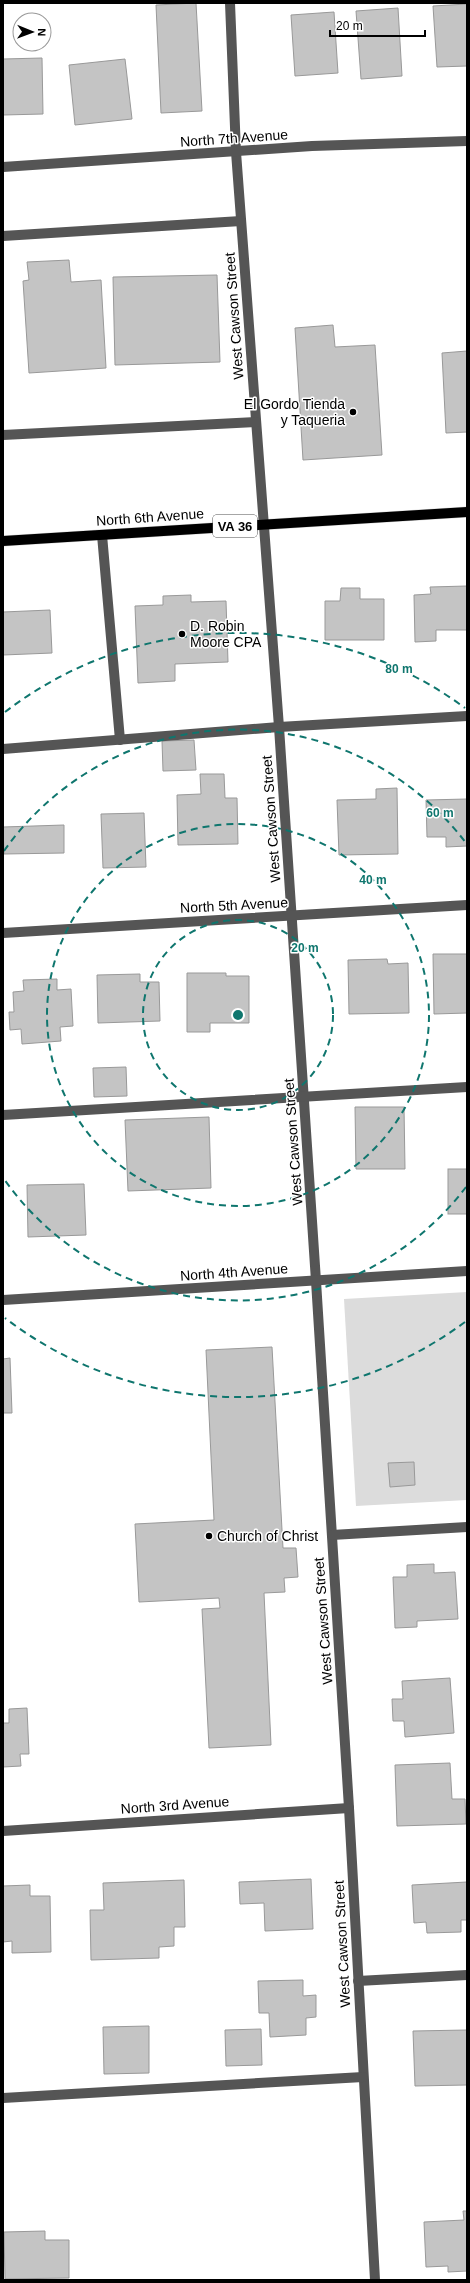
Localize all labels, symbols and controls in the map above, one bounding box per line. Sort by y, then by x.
north arrow [12,12,52,52]
scale bar [330,12,425,38]
text: 20 m [336,19,363,33]
text: N [36,28,48,36]
street label: North 7th Avenue [180,126,289,150]
street label: West Cawson Street [222,252,246,380]
place label: El Gordo Tienda y Taqueria [244,396,345,428]
marker: El Gordo Tienda y Taqueria [348,407,358,417]
street label: North 6th Avenue [96,505,205,529]
road number: VA 36 [213,515,257,537]
place label: D. Robin Moore CPA [190,618,262,650]
marker: D. Robin Moore CPA [177,629,187,639]
text: 80 m [385,662,413,676]
street label: West Cawson Street [259,755,283,883]
text: 60 m [426,806,454,820]
text: 40 m [359,873,387,887]
street label: North 5th Avenue [180,894,289,916]
text: 20 m [291,941,319,955]
centre of rings [231,1008,245,1022]
street label: West Cawson Street [281,1078,305,1206]
street label: North 4th Avenue [180,1260,289,1284]
place label: Church of Christ [217,1528,318,1544]
marker: Church of Christ [204,1531,214,1541]
street label: West Cawson Street [311,1557,335,1685]
street label: North 3rd Avenue [120,1793,230,1817]
street label: West Cawson Street [331,1880,353,2008]

